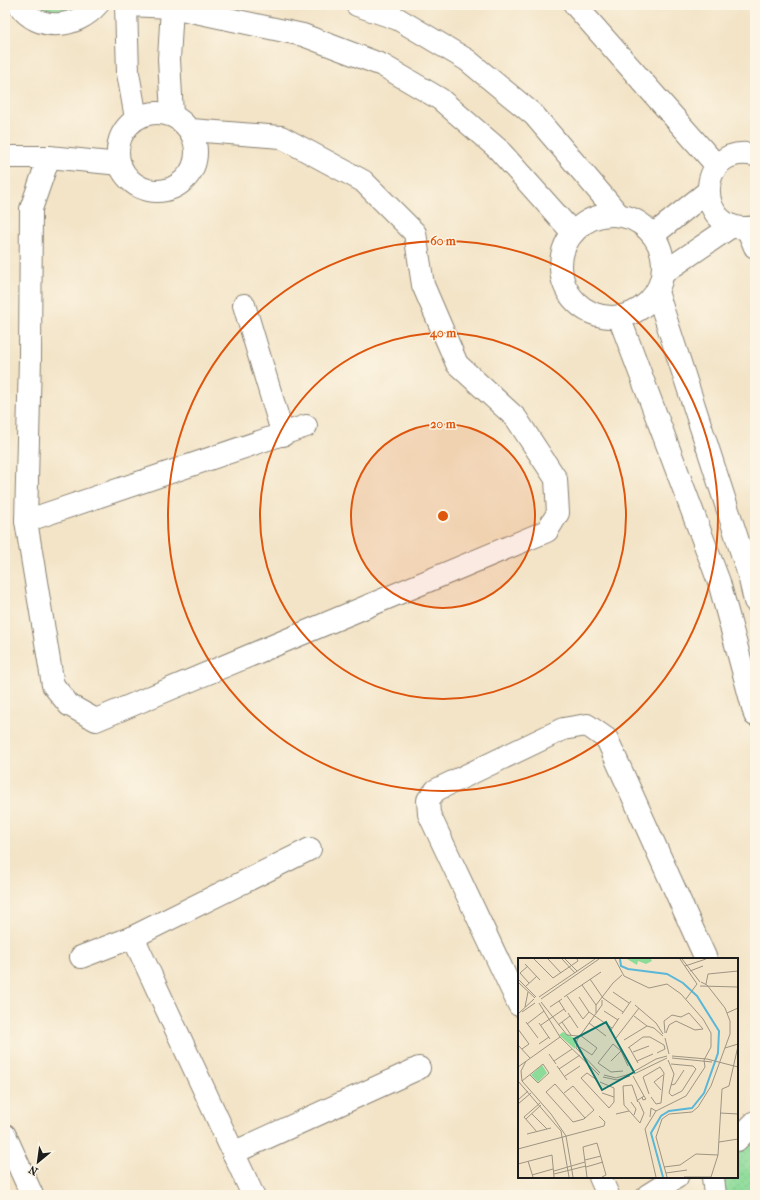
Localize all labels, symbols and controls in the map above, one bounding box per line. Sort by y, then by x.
text: 60 m [430,234,457,248]
text: 40 m [429,326,457,341]
text: 20 m [430,417,457,431]
centre of rings [436,509,450,523]
inset map [518,958,738,1178]
north arrow [18,1142,58,1182]
text: N [26,1162,40,1178]

